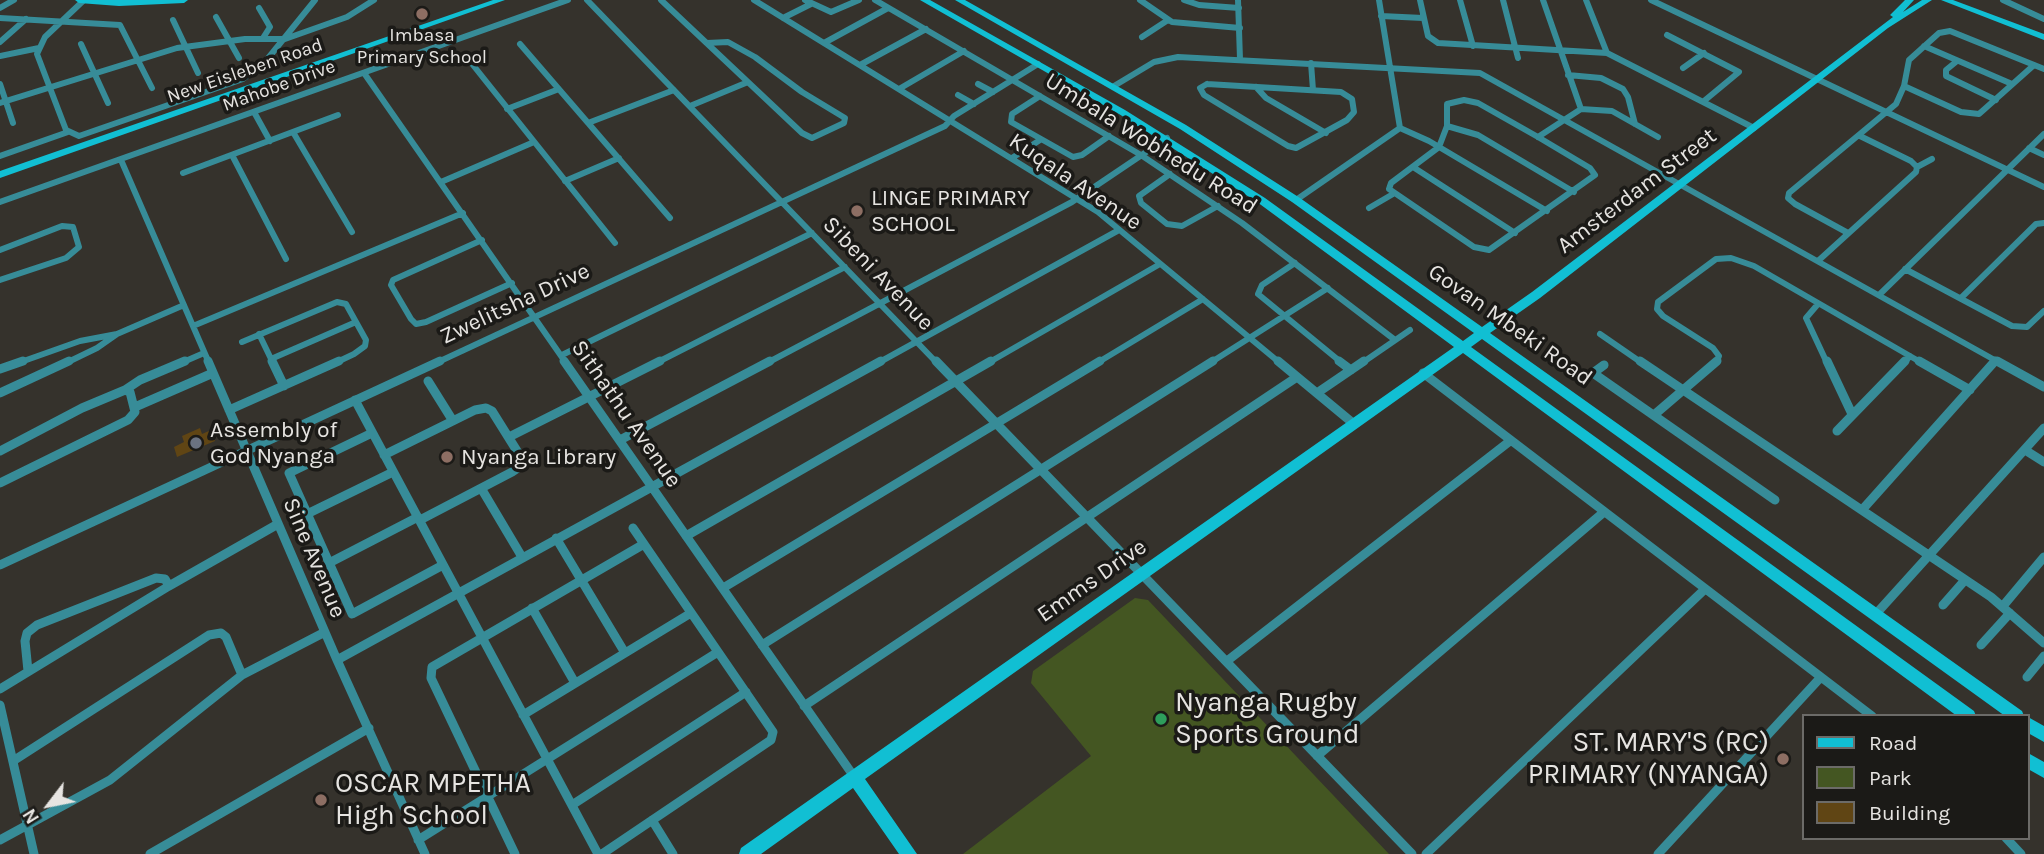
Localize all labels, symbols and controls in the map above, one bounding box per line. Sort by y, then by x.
marker: Imbasa Primary School [414,6,430,22]
place label: Imbasa Primary School [357,25,487,69]
street label: New Eisleben Road [164,34,326,108]
street label: Mahobe Drive [220,55,338,117]
street label: Umbala Wobhedu Road [1040,67,1262,221]
street label: Amsterdam Street [1552,122,1722,260]
street label: Kuqala Avenue [1003,127,1147,237]
place label: LINGE PRIMARY SCHOOL [871,184,1030,238]
marker: LINGE PRIMARY SCHOOL [849,203,865,219]
street label: Sibeni Avenue [817,211,939,337]
street label: Zwelitsha Drive [436,257,594,351]
street label: Govan Mbeki Road [1423,258,1597,392]
street label: Sithathu Avenue [565,335,687,493]
place label: Assembly of God Nyanga [210,416,337,470]
marker: Assembly of God Nyanga [188,435,204,451]
place label: Nyanga Library [461,443,616,471]
marker: Nyanga Library [439,449,455,465]
street label: Sine Avenue [276,494,352,622]
street label: Emms Drive [1032,533,1152,629]
place label: Nyanga Rugby Sports Ground [1175,686,1360,752]
marker: Nyanga Rugby Sports Ground [1153,711,1169,727]
legend [1802,714,2030,840]
place label: ST. MARY'S (RC) PRIMARY (NYANGA) [1528,726,1769,792]
text: Road [1869,731,1917,755]
marker: ST. MARY'S (RC) PRIMARY (NYANGA) [1775,751,1791,767]
text: Park [1869,766,1912,790]
place label: OSCAR MPETHA High School [335,767,531,833]
north arrow [14,770,84,840]
marker: OSCAR MPETHA High School [313,792,329,808]
text: Building [1869,801,1950,825]
text: N [18,805,44,828]

